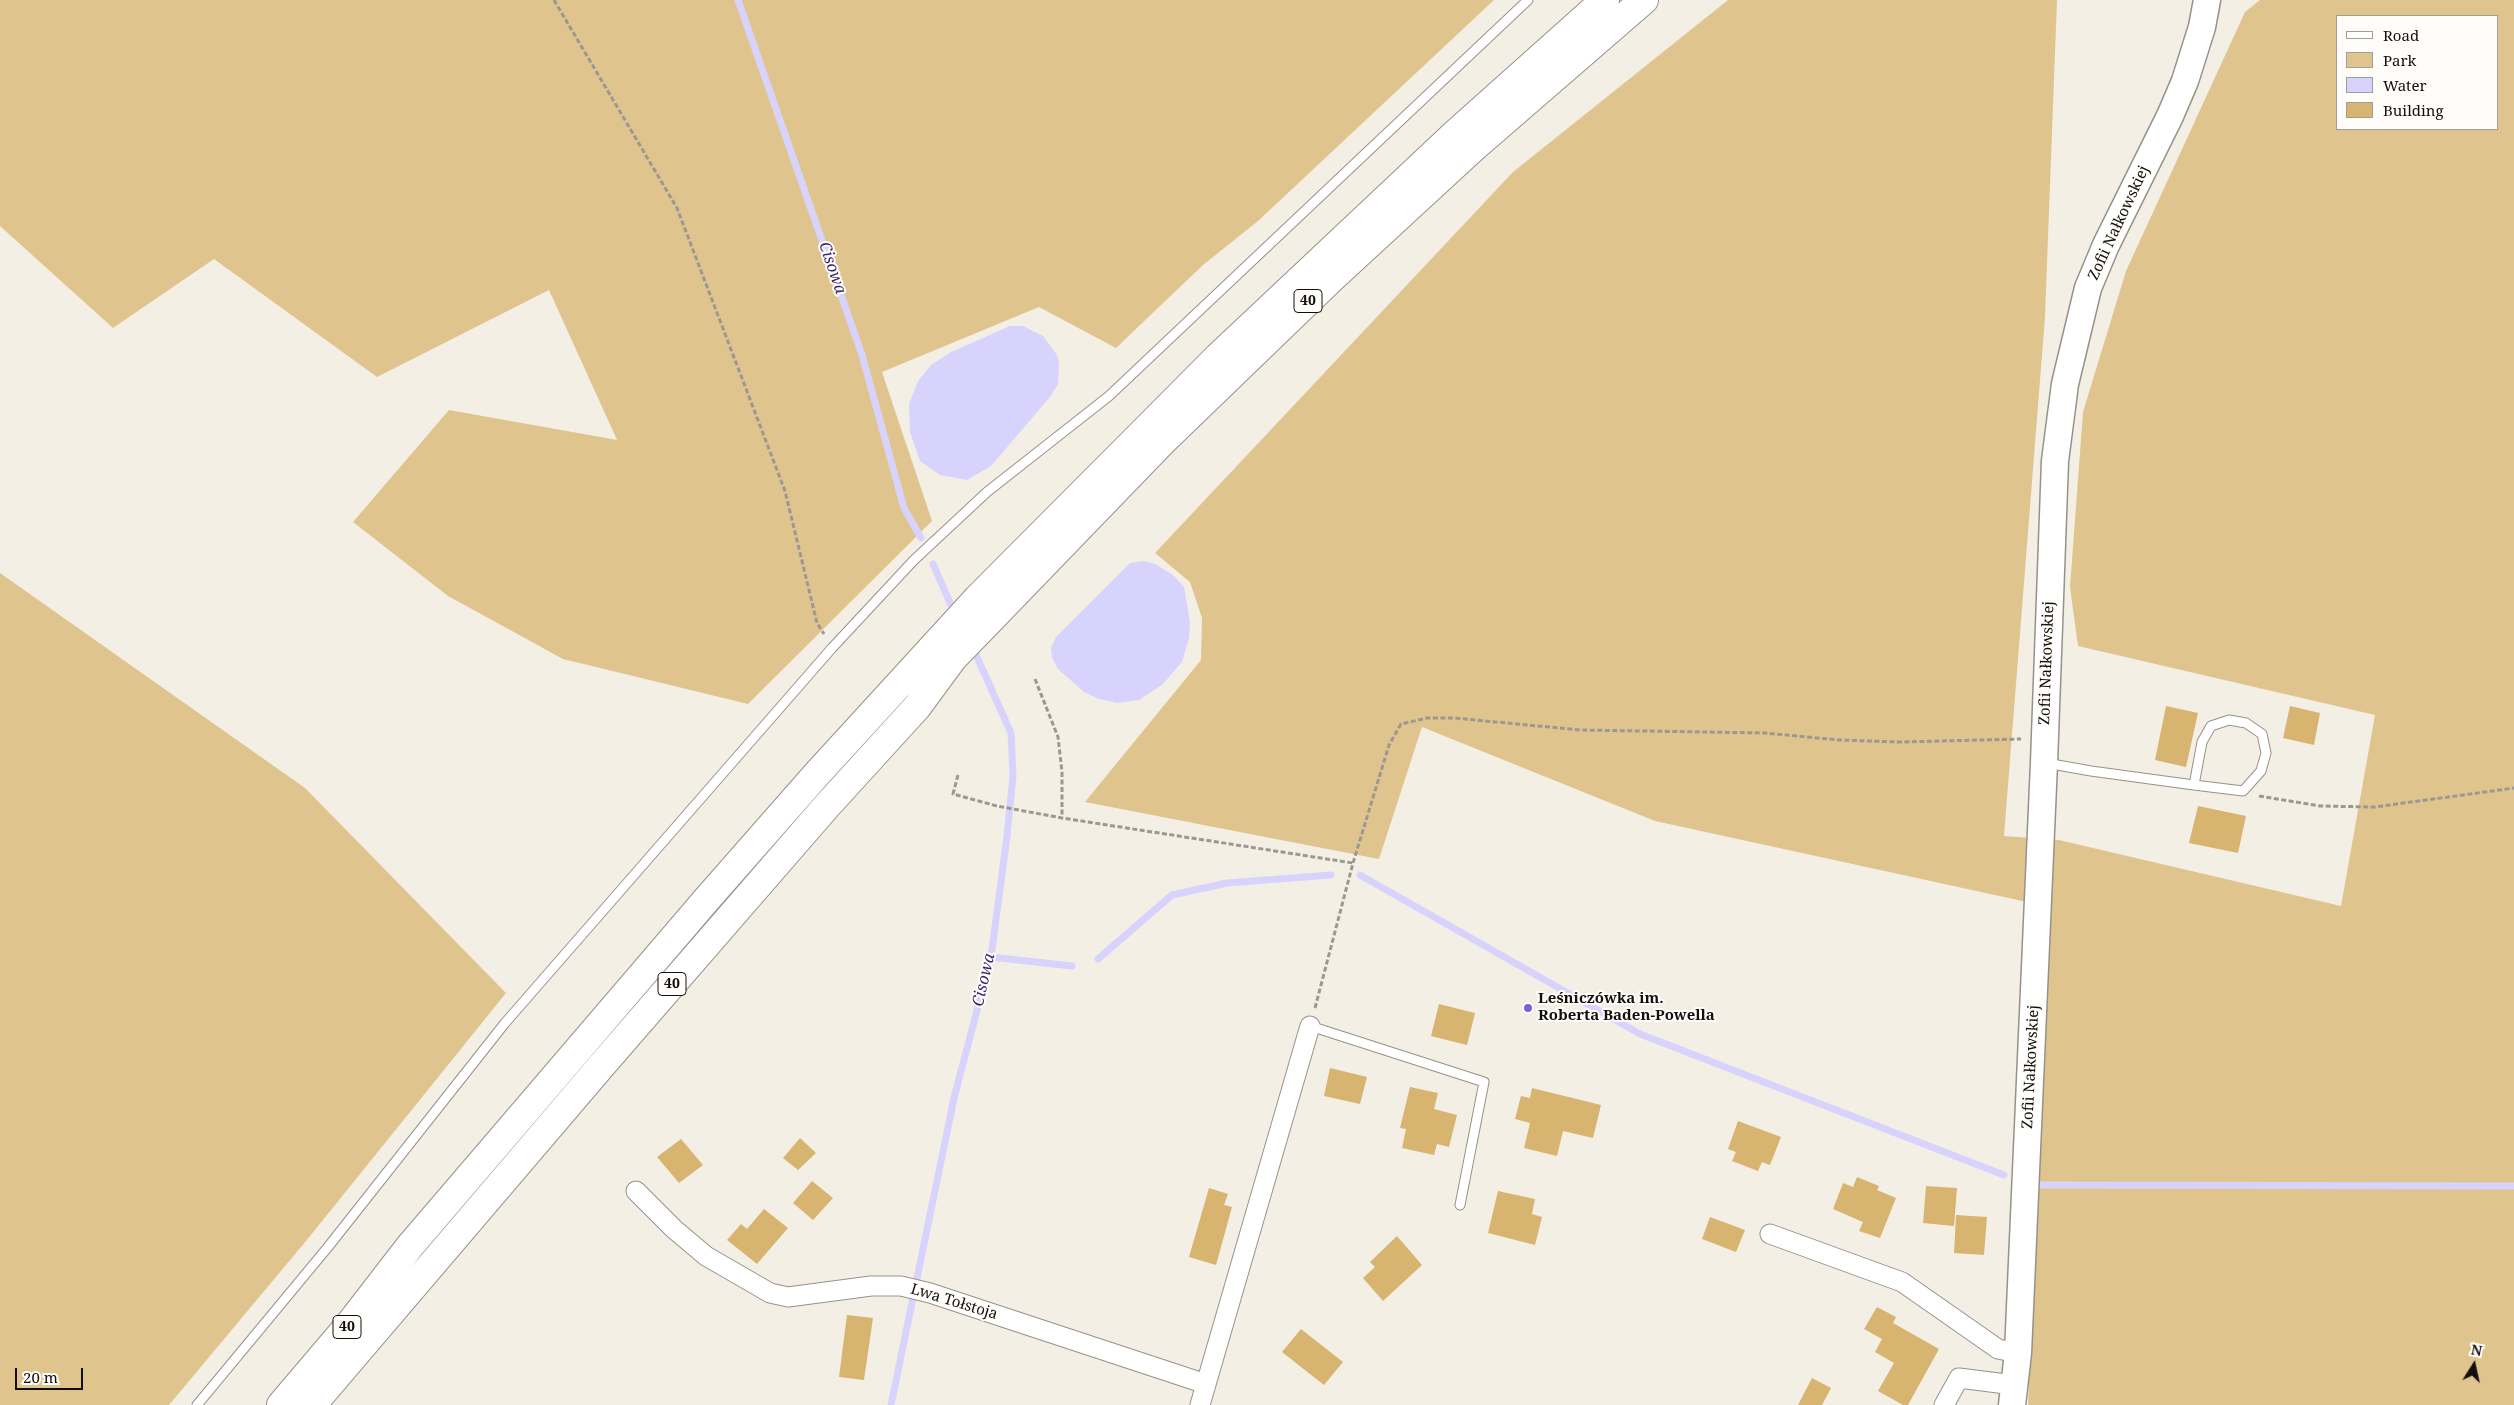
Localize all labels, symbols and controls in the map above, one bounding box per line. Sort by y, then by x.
legend [2336,15,2499,130]
text: Road [2383,25,2419,45]
text: Park [2383,50,2416,70]
text: Water [2383,75,2426,95]
text: Building [2383,100,2444,120]
street label: Zofii Nałkowskiej [2085,163,2153,283]
water label: Cisowa [814,239,850,297]
road number: 40 [1294,290,1322,312]
street label: Zofii Nałkowskiej [2036,601,2058,725]
water label: Cisowa [969,952,999,1008]
road number: 40 [658,972,686,996]
place label: Leśniczówka im. Roberta Baden-Powella [1538,990,1715,1025]
marker: Leśniczówka im. Roberta Baden-Powella [1522,1002,1534,1014]
street label: Zofii Nałkowskiej [2019,1005,2043,1129]
street label: Lwa Tołstoja [908,1280,1000,1324]
road number: 40 [333,1315,361,1338]
text: N [2470,1339,2484,1360]
north arrow [2449,1340,2499,1390]
scale bar [18,1358,85,1390]
text: 20 m [23,1367,58,1387]

